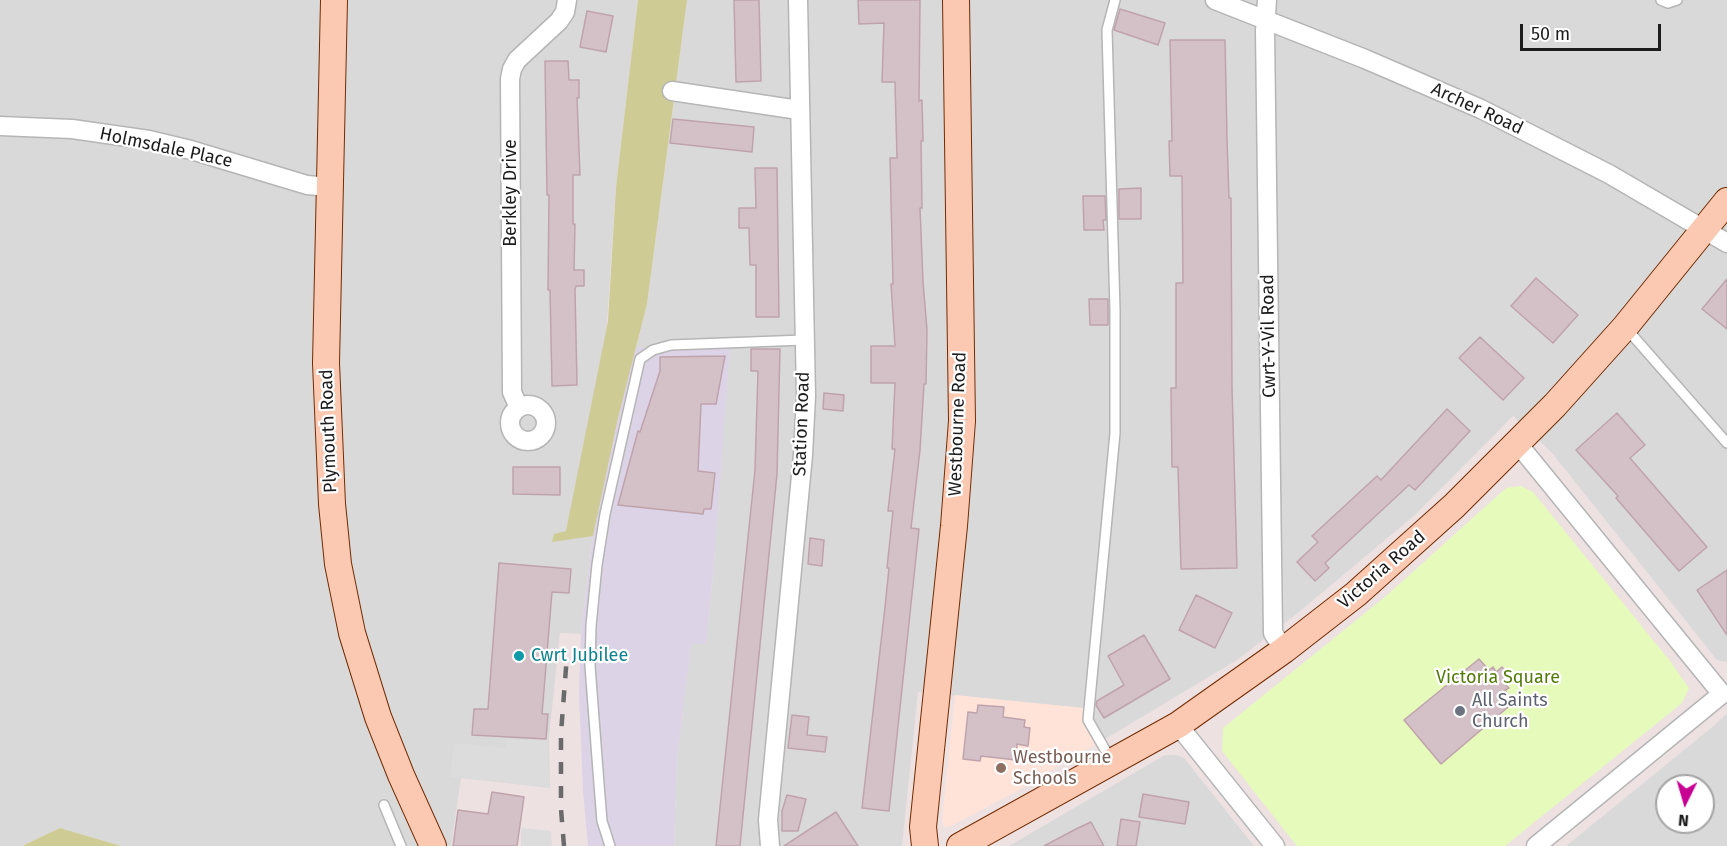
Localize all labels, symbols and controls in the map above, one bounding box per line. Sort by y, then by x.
scale bar [1523,12,1664,50]
text: 50 m [1531,23,1570,45]
street label: Archer Road [1428,78,1526,140]
street label: Holmsdale Place [98,123,234,173]
street label: Berkley Drive [500,139,522,247]
street label: Cwrt-Y-Vil Road [1257,274,1281,398]
street label: Westbourne Road [945,351,971,497]
street label: Plymouth Road [316,369,342,493]
street label: Station Road [789,371,815,477]
street label: Victoria Road [1334,526,1430,614]
place label: Cwrt Jubilee [531,645,628,667]
marker: Cwrt Jubilee [512,649,526,663]
park label: Victoria Square [1436,667,1560,689]
place label: All Saints Church [1472,690,1548,732]
marker: All Saints Church [1453,704,1467,718]
place label: Westbourne Schools [1013,747,1111,789]
marker: Westbourne Schools [994,761,1008,775]
north arrow [1655,774,1715,834]
text: N [1677,811,1690,830]

